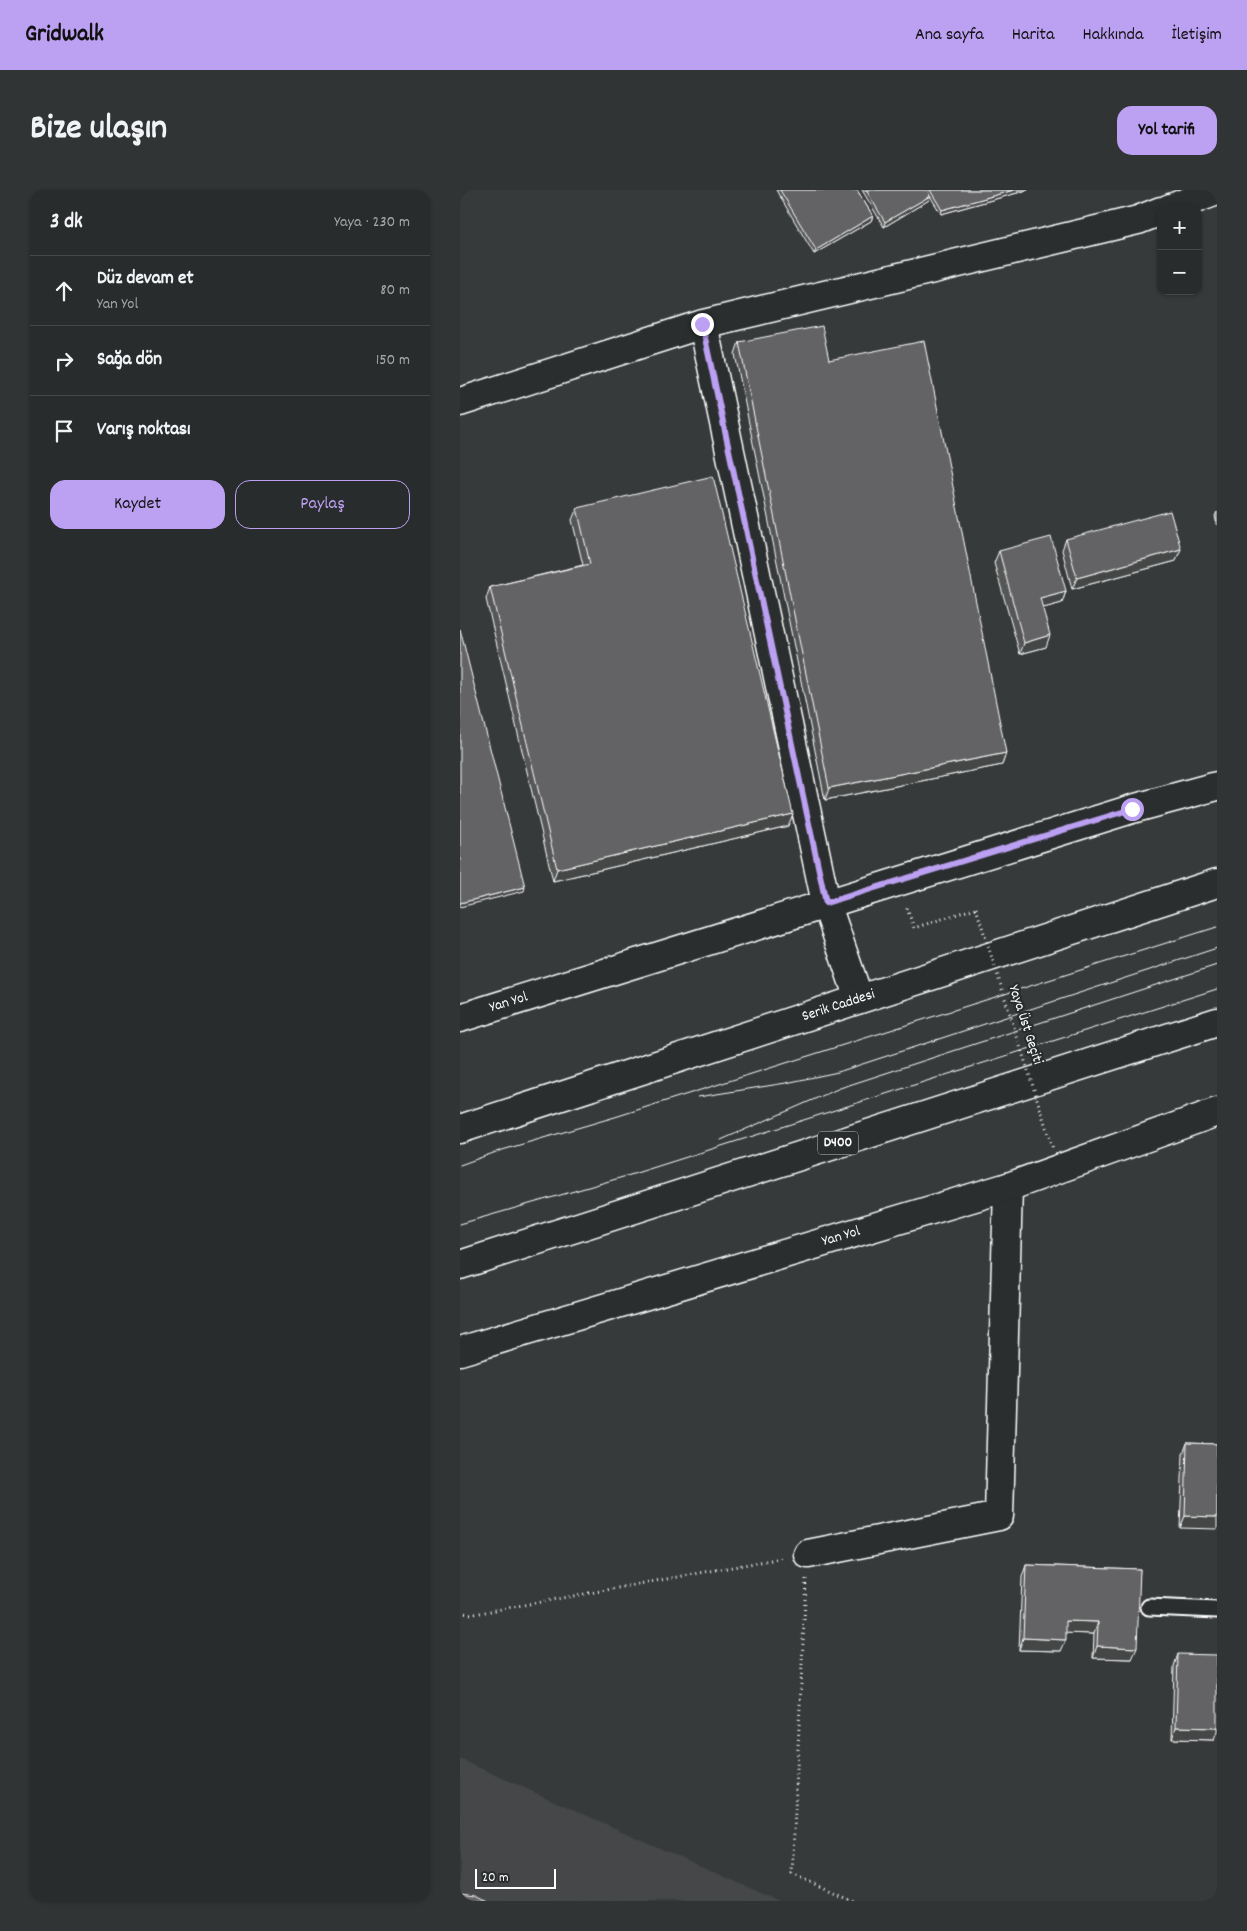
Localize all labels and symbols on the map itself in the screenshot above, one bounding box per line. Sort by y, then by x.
route end [691,313,714,336]
route start [1121,798,1144,821]
street label: Yaya Üst Geçiti [1002,982,1048,1068]
street label: Serik Caddesi [799,984,878,1028]
street label: Yan Yol [487,986,531,1019]
road number: D400 [818,1131,858,1154]
street label: Yan Yol [820,1221,863,1253]
scale bar [475,1866,556,1889]

